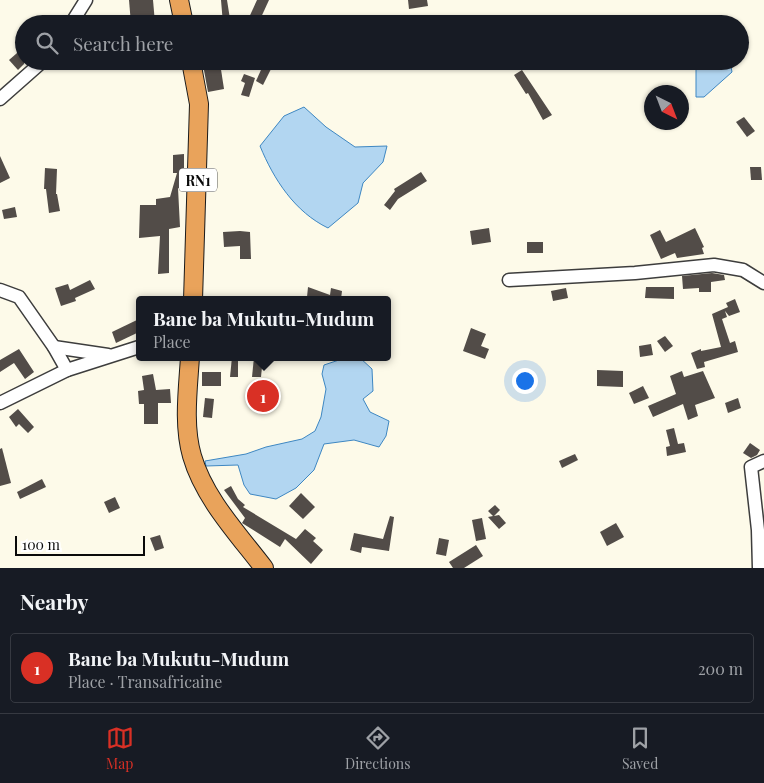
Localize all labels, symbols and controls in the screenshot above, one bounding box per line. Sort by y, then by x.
search box [15,15,749,70]
icon: search [33,29,61,57]
text: Search here [73,30,173,56]
north arrow [644,85,689,130]
road number: RN1 [179,168,217,192]
popup [136,296,391,361]
text: Bane ba Mukutu-Mudum [153,305,374,331]
text: Place [153,331,191,352]
your location [512,368,538,394]
pin: 1 [247,377,279,415]
scale bar [15,533,145,556]
text: 100 m [22,535,60,554]
text: Nearby [20,587,89,615]
text: Bane ba Mukutu-Mudum [68,645,289,671]
text: 1 [34,658,40,679]
text: 200 m [698,658,743,679]
text: Place · Transafricaine [68,671,222,692]
tab: Map [106,724,134,773]
tab: Directions [345,724,411,773]
tab: Saved [622,724,658,773]

